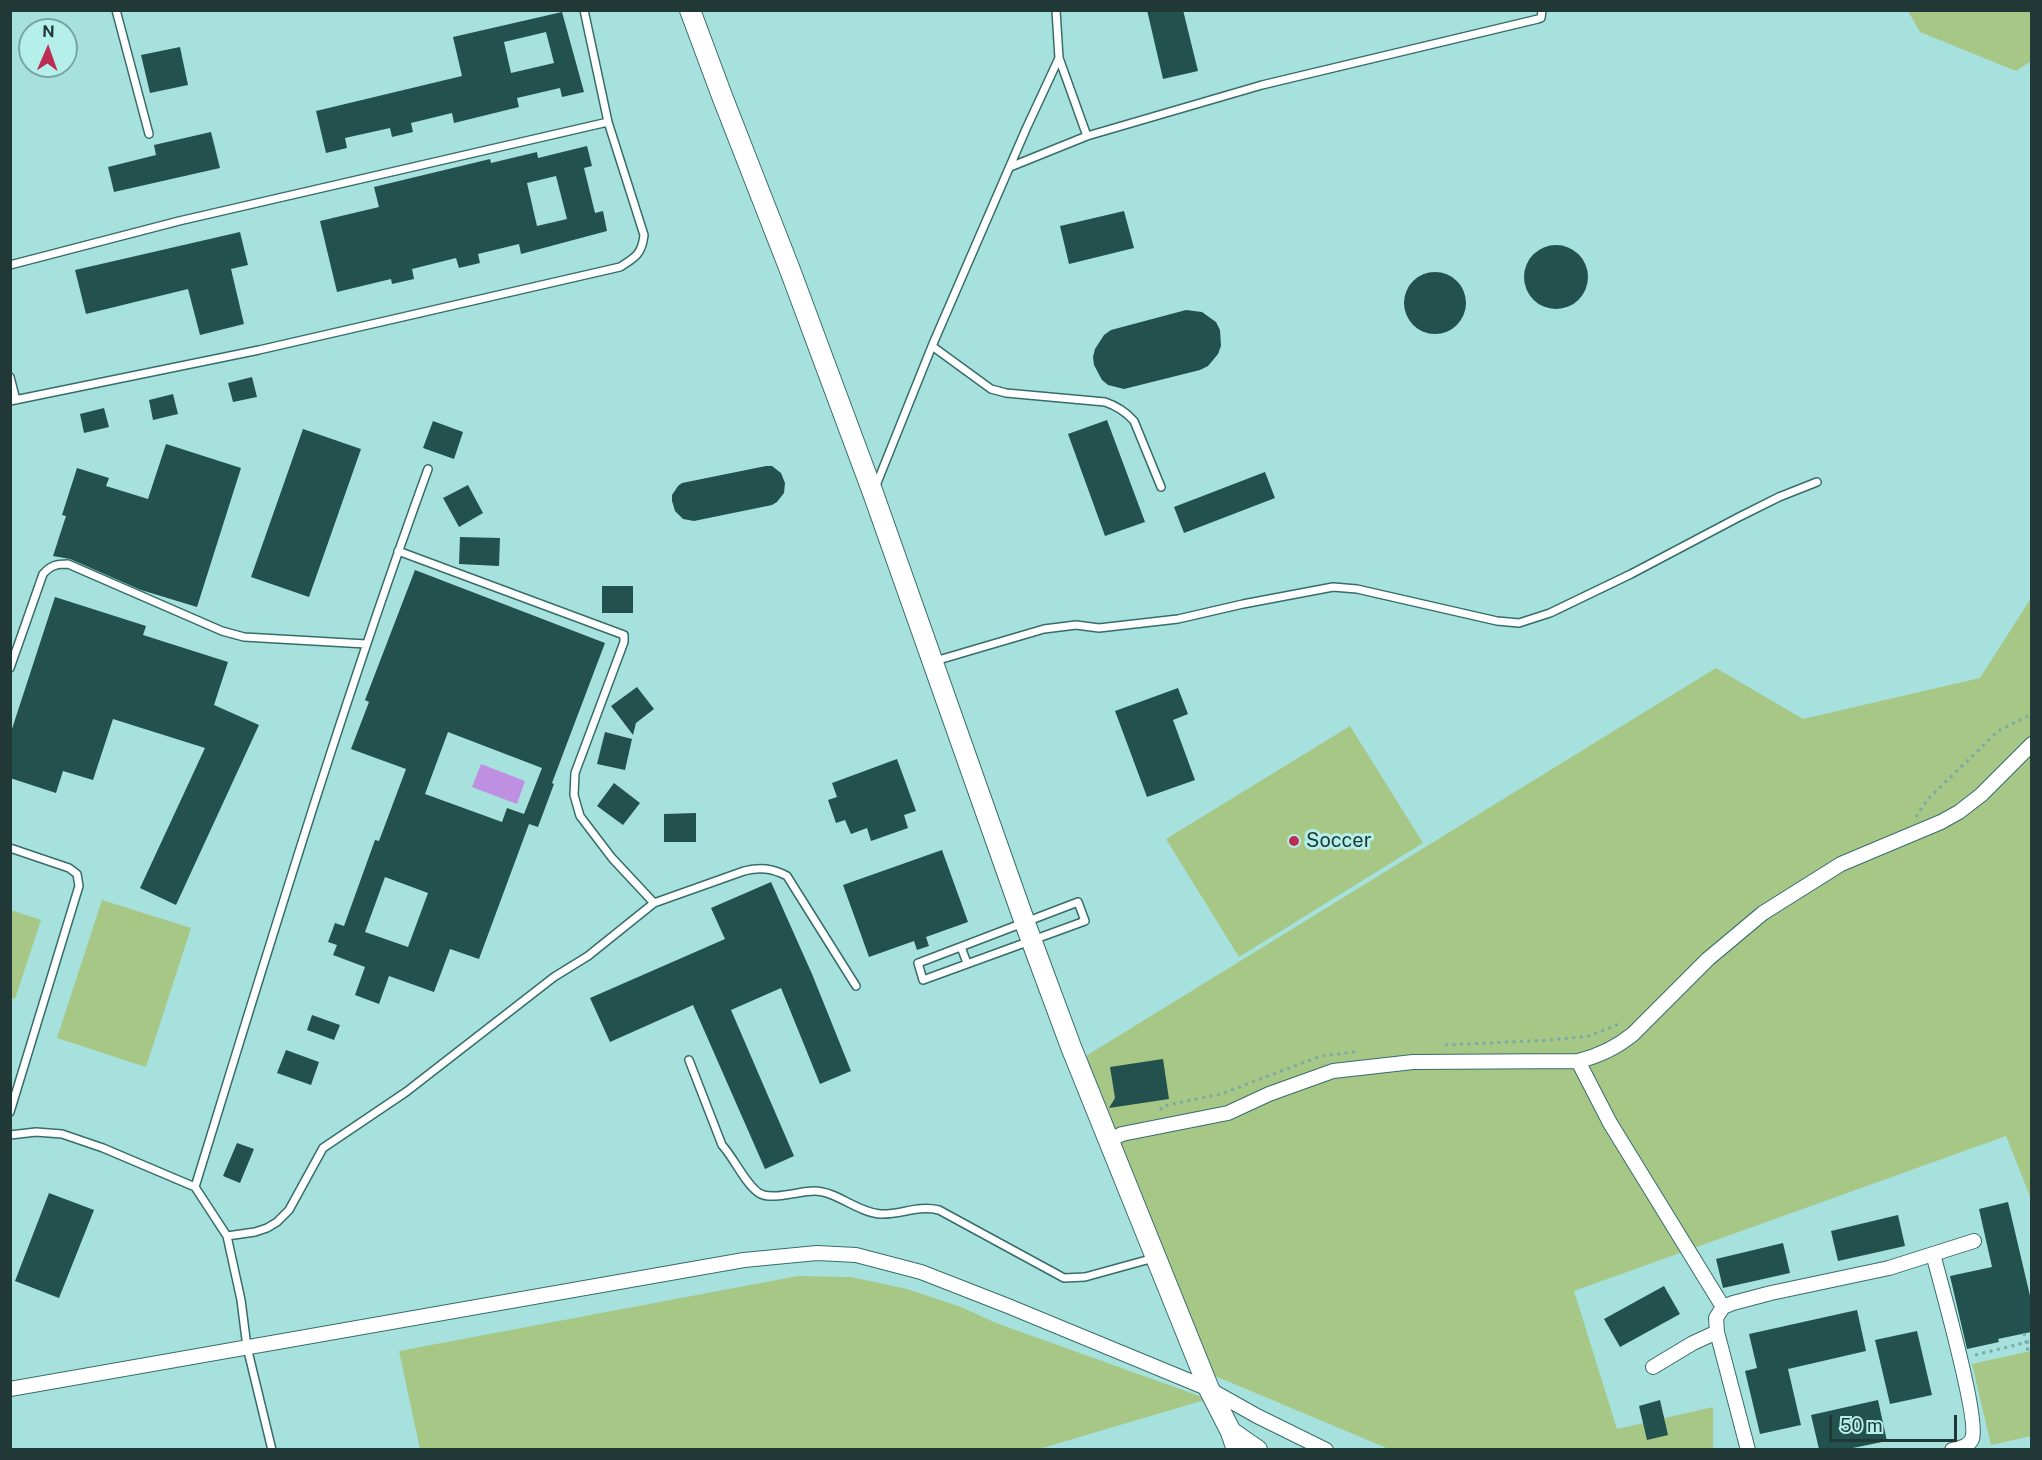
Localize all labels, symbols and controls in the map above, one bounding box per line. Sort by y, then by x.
north arrow [18,18,78,78]
text: N [42,22,55,41]
place label: Soccer [1306,829,1371,853]
marker: Soccer [1287,834,1301,848]
scale bar [1832,1403,1960,1441]
text: 50 m [1840,1415,1883,1436]

